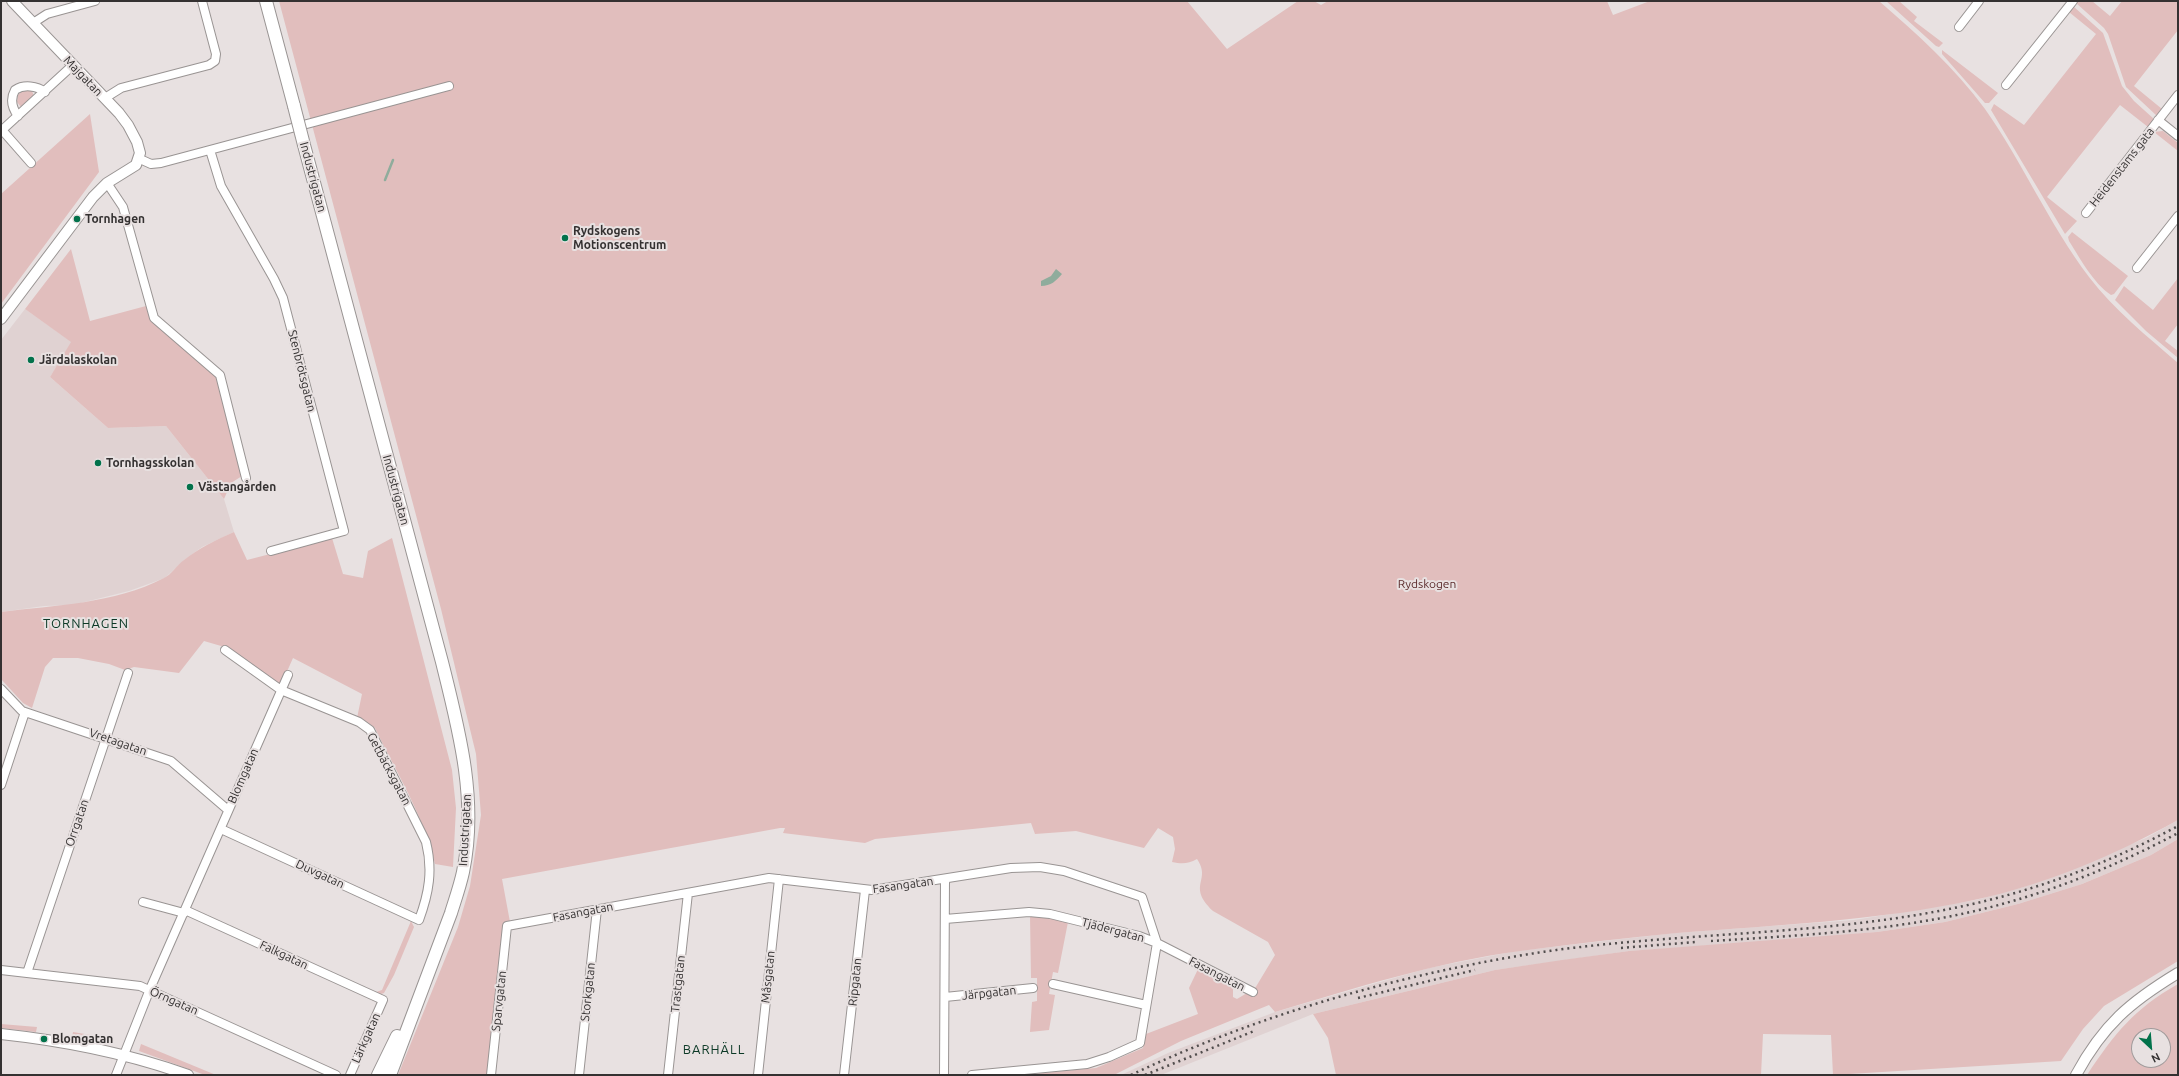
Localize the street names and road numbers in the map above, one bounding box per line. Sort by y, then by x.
street label: Majgatan [60,53,106,99]
street label: Heidenstams gata [2087,124,2157,210]
street label: Industrigatan [297,140,329,214]
street label: Stenbrötsgatan [285,329,319,413]
street label: Industrigatan [380,453,412,527]
street label: Vretagatan [87,725,149,759]
street label: Getbäcksgatan [364,730,414,808]
street label: Blomgatan [224,746,262,806]
street label: Industrigatan [456,794,474,866]
street label: Orrgatan [62,797,92,849]
street label: Duvgatan [293,857,347,891]
street label: Fasangatan [872,874,934,896]
street label: Fasangatan [552,899,614,925]
street label: Tjädergatan [1080,915,1146,945]
street label: Falkgatan [257,938,311,972]
street label: Måsgatan [758,950,778,1004]
street label: Fasangatan [1187,954,1247,994]
street label: Trastgatan [668,955,688,1013]
street label: Ripgatan [845,957,865,1007]
street label: Storkgatan [578,962,598,1022]
street label: Sparvgatan [489,970,509,1032]
street label: Järpgatan [961,983,1017,1003]
street label: Örngatan [148,984,200,1018]
street label: Lärkgatan [349,1011,383,1065]

